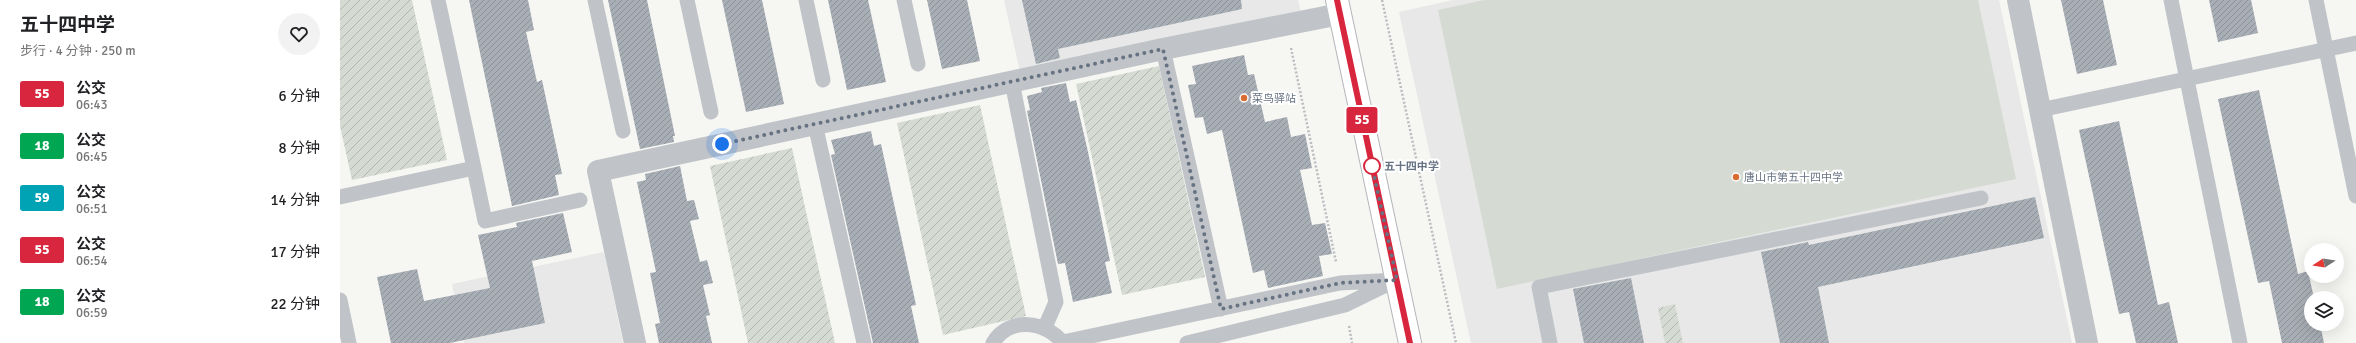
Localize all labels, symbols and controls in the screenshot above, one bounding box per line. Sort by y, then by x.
text: 五十四中学 [20,13,115,37]
button: heart [278,13,320,55]
text: 步行 · 4 分钟 · 250 m [20,43,136,59]
text: 公交 [76,79,106,97]
text: 55 [34,85,50,102]
text: 6 分钟 [279,87,320,105]
place label: 菜鸟驿站 [1252,92,1296,105]
marker: 菜鸟驿站 [1239,93,1249,103]
text: 06:43 [76,97,108,113]
line badge: 55 [1344,107,1380,133]
text: 55 [1354,111,1370,128]
text: 公交 [76,131,106,149]
your location [712,134,732,154]
text: 18 [34,137,50,154]
text: 8 分钟 [279,139,320,157]
text: 06:45 [76,149,108,165]
marker: 五十四中学 [1363,157,1381,175]
place label: 五十四中学 [1384,160,1439,173]
place label: 唐山市第五十四中学 [1744,171,1843,184]
marker: 唐山市第五十四中学 [1731,172,1741,182]
text: 公交 [76,183,106,201]
text: 59 [34,189,50,206]
text: 14 分钟 [270,191,320,209]
text: 06:51 [76,201,108,217]
text: 公交 [76,235,106,253]
text: 55 [34,241,50,258]
text: 17 分钟 [270,243,320,261]
north arrow [2304,243,2344,283]
map controls [2304,243,2344,331]
text: 06:54 [76,253,108,269]
text: 公交 [76,287,106,305]
button: layers [2304,291,2344,331]
text: 18 [34,293,50,310]
text: 22 分钟 [270,295,320,313]
text: 06:59 [76,305,108,321]

